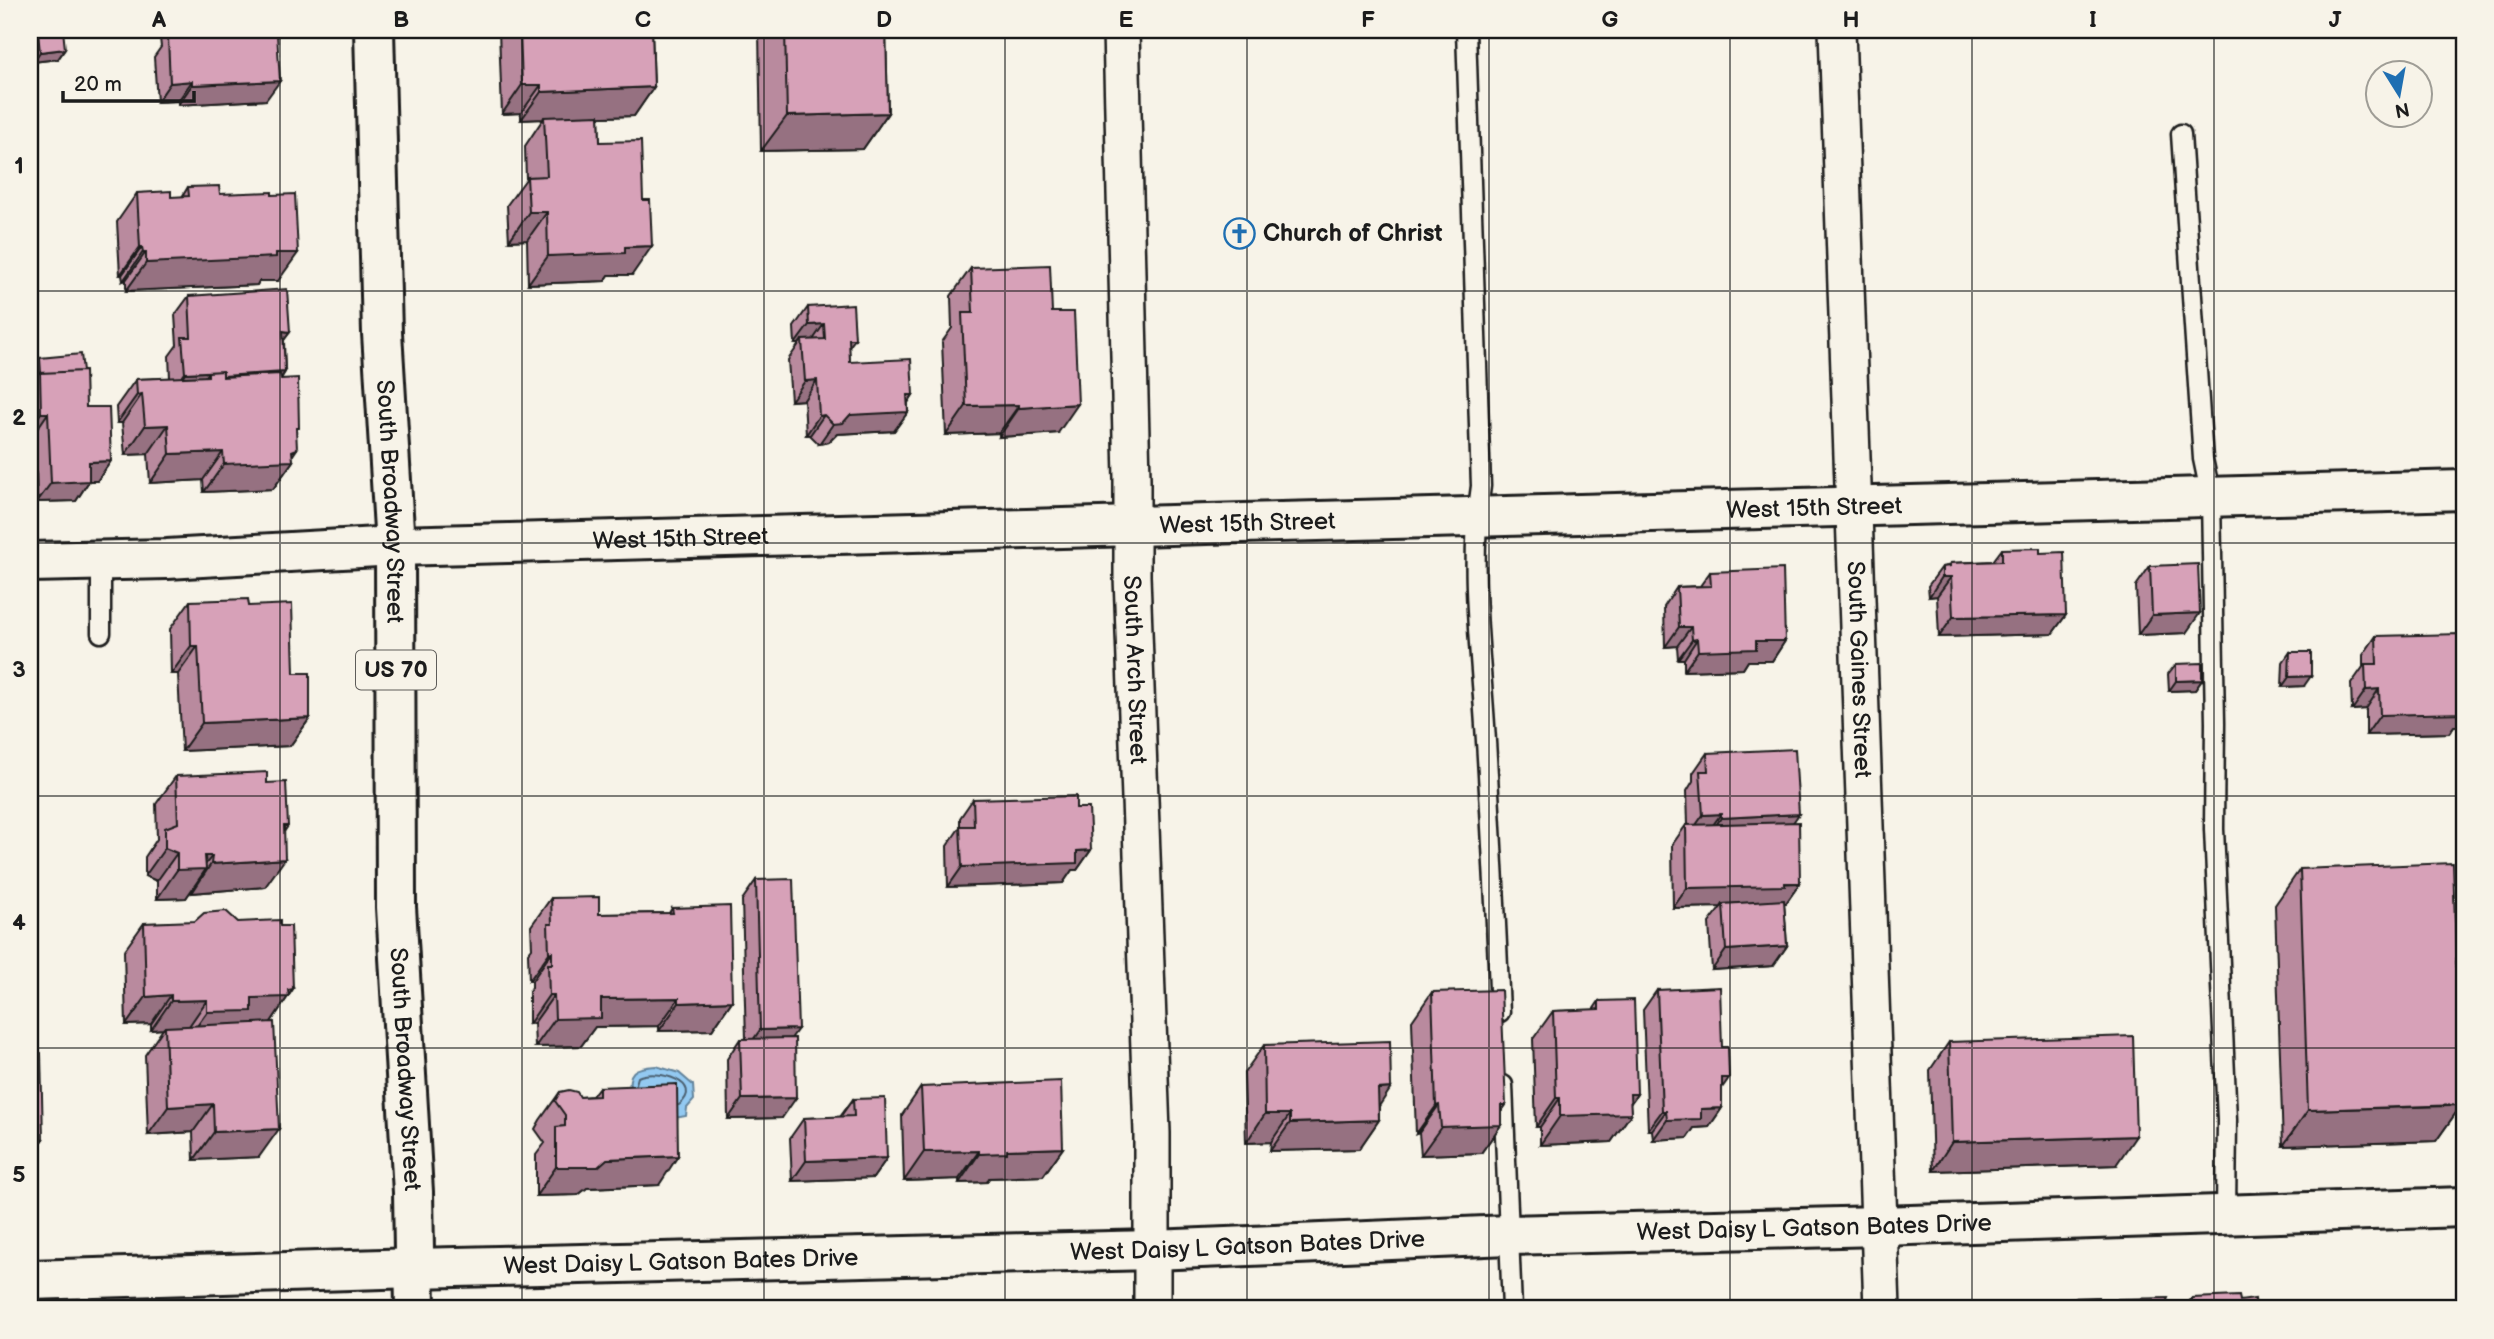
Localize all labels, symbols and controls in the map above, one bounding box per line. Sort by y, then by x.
text: A [151,6,167,34]
text: B [393,6,409,34]
text: C [635,6,651,34]
text: D [876,6,892,34]
text: E [1119,6,1134,34]
text: F [1361,6,1375,34]
text: G [1602,6,1619,34]
text: H [1842,6,1860,34]
text: I [2089,6,2097,34]
text: J [2329,6,2342,34]
scale bar [63,60,194,104]
north arrow [2364,60,2434,130]
text: 20 m [74,72,122,97]
text: N [2393,97,2411,122]
text: 1 [14,152,24,180]
church icon: Church of Christ [1223,216,1257,250]
place label: Church of Christ [1263,219,1443,248]
street label: South Broadway Street [370,379,410,624]
text: 2 [12,404,26,432]
street label: West 15th Street [1726,491,1903,524]
street label: West 15th Street [1159,506,1336,540]
street label: West 15th Street [592,521,770,555]
street label: South Gaines Street [1841,561,1878,779]
street label: South Arch Street [1117,575,1153,766]
road number: US 70 [356,650,436,690]
text: 3 [12,656,26,684]
text: 4 [12,909,26,937]
street label: South Broadway Street [384,947,427,1192]
text: 5 [12,1161,26,1189]
street label: West Daisy L Gatson Bates Drive [1636,1208,1992,1246]
street label: West Daisy L Gatson Bates Drive [1070,1224,1426,1267]
street label: West Daisy L Gatson Bates Drive [503,1243,859,1280]

